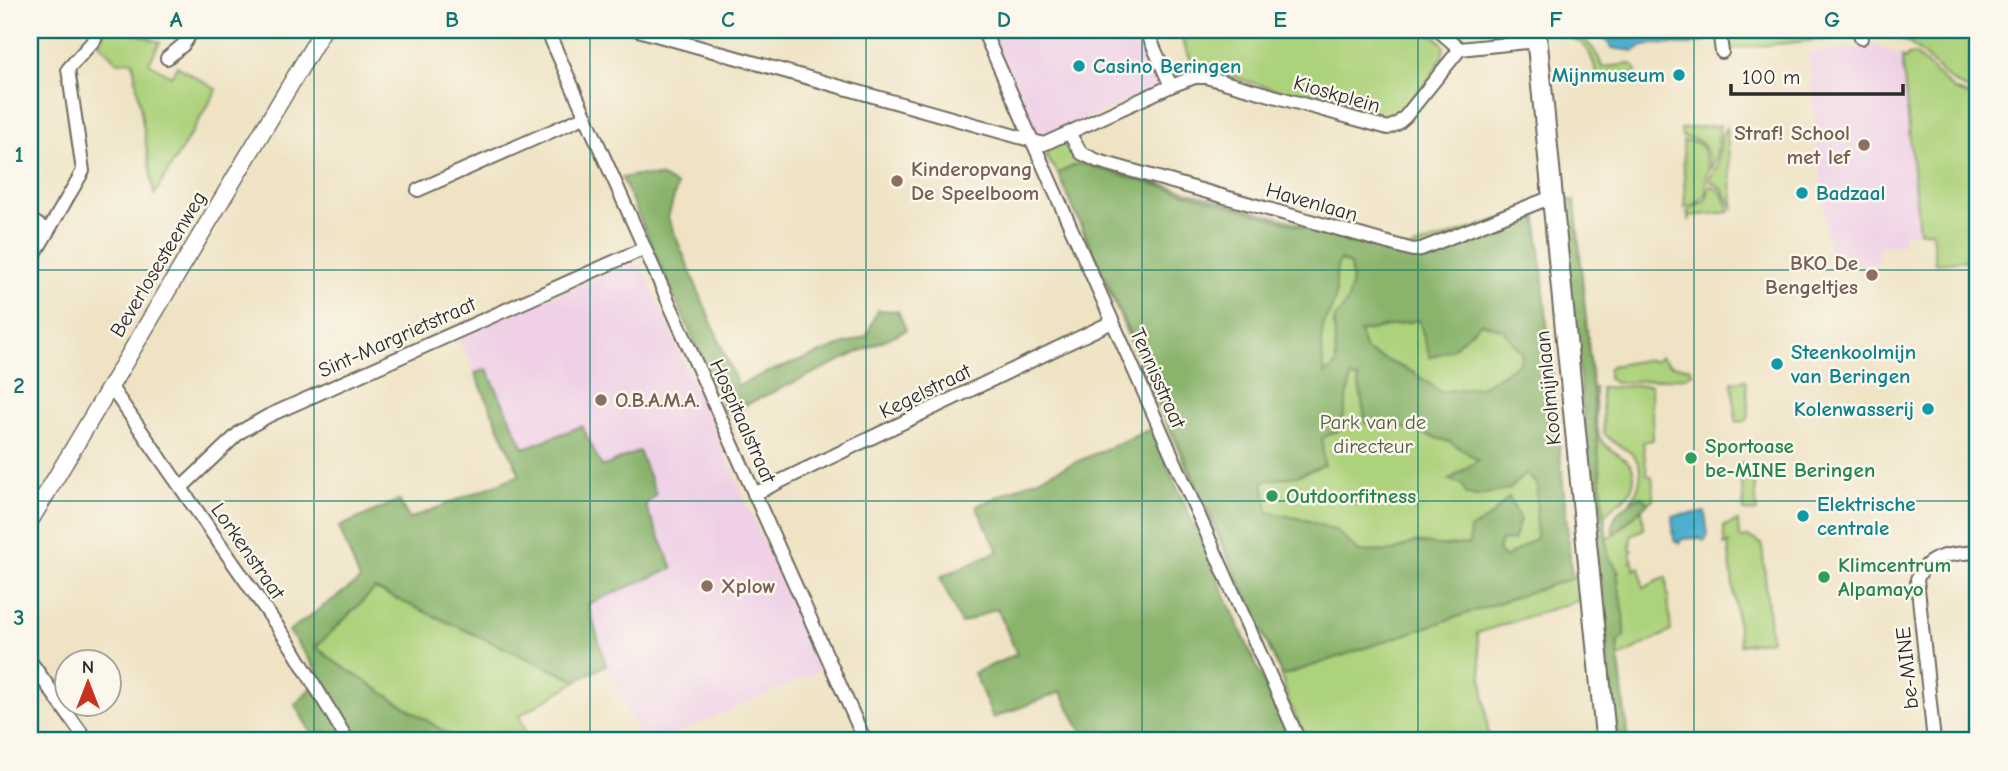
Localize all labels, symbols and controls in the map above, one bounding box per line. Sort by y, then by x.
text: A [170,6,183,33]
text: B [445,6,459,33]
text: C [721,6,735,33]
text: D [997,6,1011,33]
text: E [1273,6,1287,33]
text: F [1549,6,1563,33]
text: G [1824,6,1840,33]
scale bar [1731,52,1903,96]
place label: Casino Beringen [1093,54,1241,78]
marker: Casino Beringen [1071,58,1087,74]
place label: Mijnmuseum [1552,63,1665,87]
text: 100 m [1742,65,1800,89]
marker: Mijnmuseum [1671,67,1687,83]
street label: Kioskplein [1291,70,1383,118]
place label: Straf! School met lef [1734,121,1851,169]
marker: Straf! School met lef [1856,137,1872,153]
text: 1 [14,141,24,168]
place label: Kinderopvang De Speelboom [911,157,1039,205]
marker: Kinderopvang De Speelboom [889,173,905,189]
street label: Havenlaan [1263,177,1361,227]
place label: Badzaal [1816,181,1885,205]
marker: Badzaal [1794,185,1810,201]
street label: Beverlosesteenweg [105,187,211,341]
place label: BKO De Bengeltjes [1765,251,1858,299]
marker: BKO De Bengeltjes [1864,267,1880,283]
street label: Sint-Margrietstraat [315,291,480,382]
street label: Tennisstraat [1125,324,1191,433]
street label: Koolmijnlaan [1530,329,1566,447]
place label: Steenkoolmijn van Beringen [1790,340,1916,388]
street label: Hospitaalstraat [705,355,781,487]
marker: Steenkoolmijn van Beringen [1769,356,1785,372]
street label: Kegelstraat [875,358,976,423]
text: 2 [13,372,25,399]
place label: O.B.A.M.A. [615,388,700,412]
marker: O.B.A.M.A. [593,392,609,408]
place label: Kolenwasserij [1794,397,1914,421]
marker: Kolenwasserij [1920,401,1936,417]
park label: Park van de directeur [1320,410,1426,458]
place label: Sportoase be-MINE Beringen [1705,434,1875,482]
marker: Sportoase be-MINE Beringen [1683,450,1699,466]
place label: Outdoorfitness [1286,484,1416,508]
marker: Outdoorfitness [1264,488,1280,504]
place label: Elektrische centrale [1817,492,1916,540]
street label: Lorkenstraat [206,498,290,604]
marker: Elektrische centrale [1795,508,1811,524]
place label: Klimcentrum Alpamayo [1838,553,1951,601]
marker: Klimcentrum Alpamayo [1816,569,1832,585]
place label: Xplow [721,574,776,598]
marker: Xplow [699,578,715,594]
text: 3 [13,604,25,631]
street label: be-MINE [1891,626,1923,710]
north arrow [52,648,122,718]
text: N [82,656,94,678]

